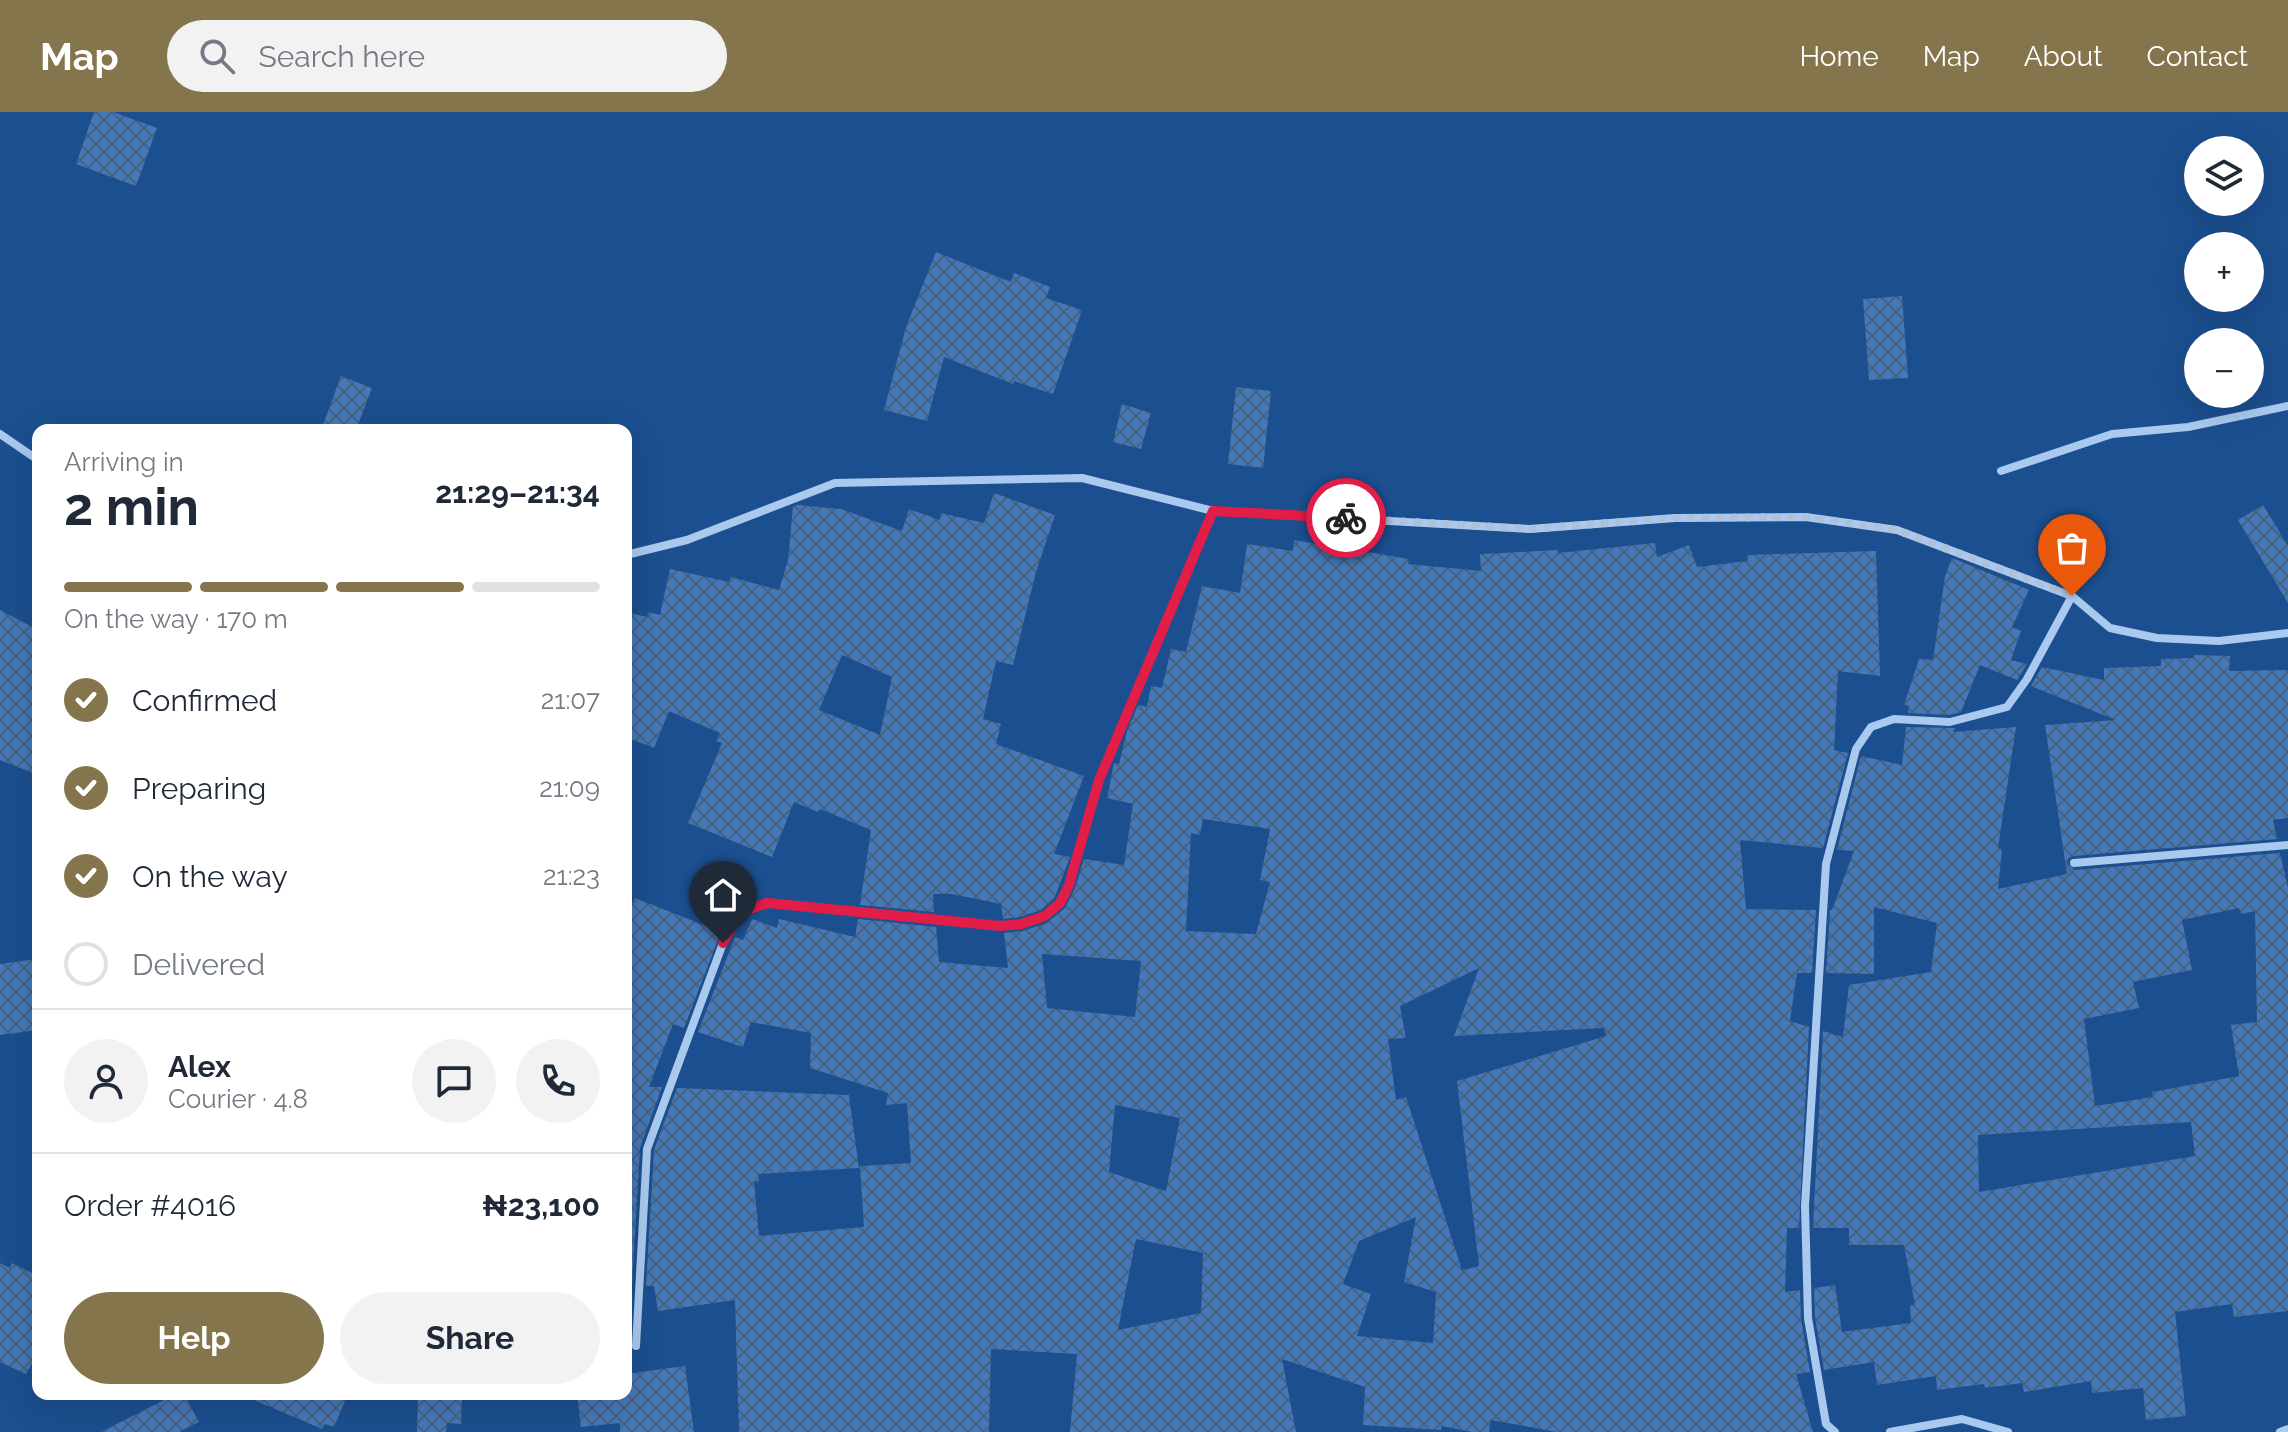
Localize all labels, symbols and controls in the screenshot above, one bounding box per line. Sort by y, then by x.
search box [167,20,727,92]
text: Map [40,34,119,79]
icon: search [195,34,239,78]
text: Search here [259,39,425,74]
text: Home [1799,40,1879,73]
text: Map [1923,40,1980,73]
text: About [2024,40,2103,73]
text: Contact [2147,40,2248,73]
map controls [2184,136,2264,408]
button: layers [2184,136,2264,216]
button: + [2184,232,2264,312]
button: − [2184,328,2264,408]
text: Arriving in [64,447,184,477]
text: 21:29–21:34 [435,475,600,510]
text: 2 min [64,476,199,537]
courier [1306,478,1386,558]
icon: bike [1324,496,1368,540]
pin [2038,514,2106,596]
icon: bag [2050,526,2094,570]
text: On the way · 170 m [64,604,288,634]
icon: check [64,678,108,722]
text: Confirmed [132,683,277,718]
text: 21:07 [541,685,600,715]
icon: check [64,766,108,810]
text: Preparing [132,771,266,806]
text: 21:09 [539,773,600,803]
icon: check [64,854,108,898]
text: On the way [132,859,288,894]
text: 21:23 [543,861,600,891]
pin [689,861,757,943]
icon: home [701,873,745,917]
text: Delivered [132,947,265,982]
button: person [64,1039,148,1123]
button: chat [412,1039,496,1123]
button: phone [516,1039,600,1123]
text: Alex [168,1049,231,1084]
text: Courier · 4.8 [168,1084,308,1114]
text: Order #4016 [64,1188,236,1223]
text: ₦23,100 [482,1188,600,1223]
button: Help [64,1292,324,1384]
button: Share [340,1292,600,1384]

